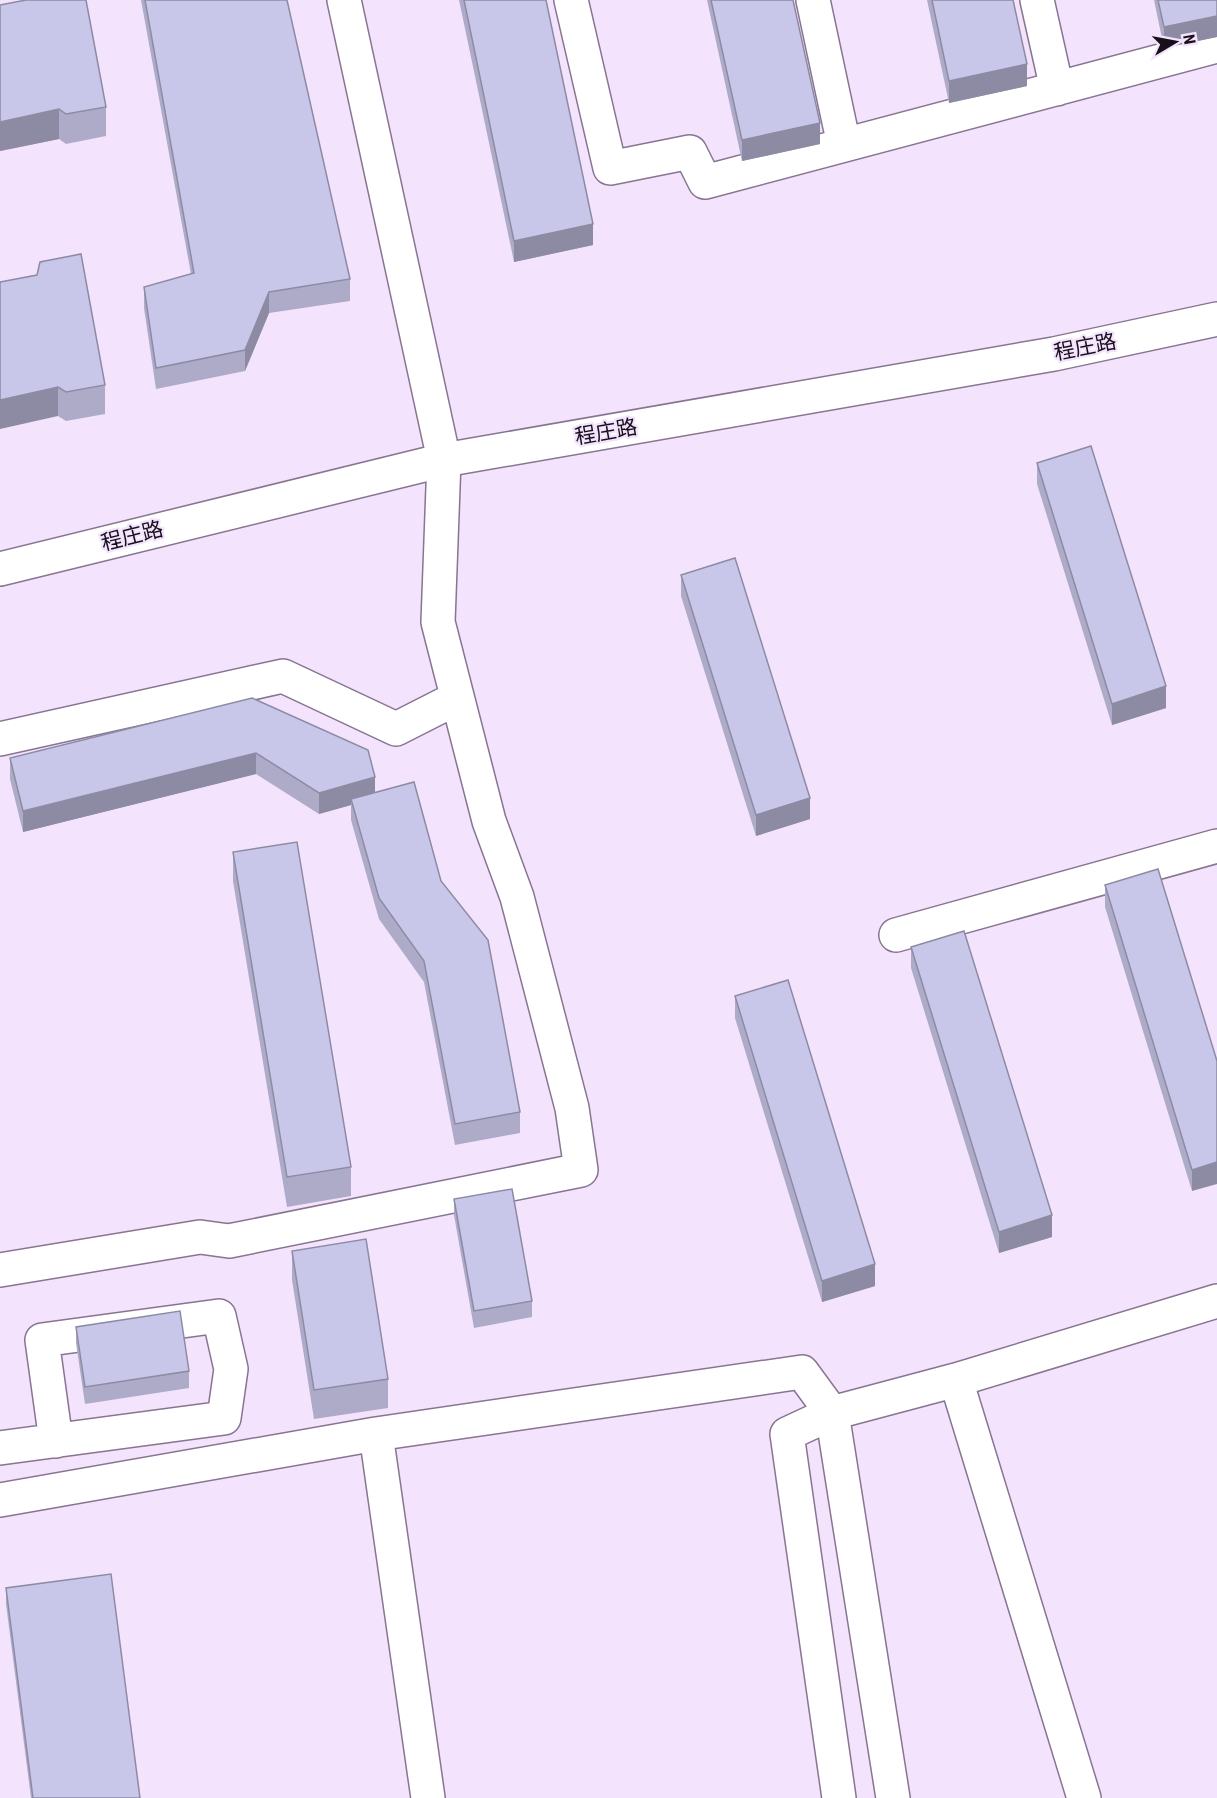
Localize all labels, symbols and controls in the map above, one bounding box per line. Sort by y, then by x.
north arrow [1145,12,1205,72]
text: N [1179,33,1199,46]
street label: 程庄路 [1052,329,1118,365]
street label: 程庄路 [573,415,639,449]
street label: 程庄路 [99,517,165,555]

